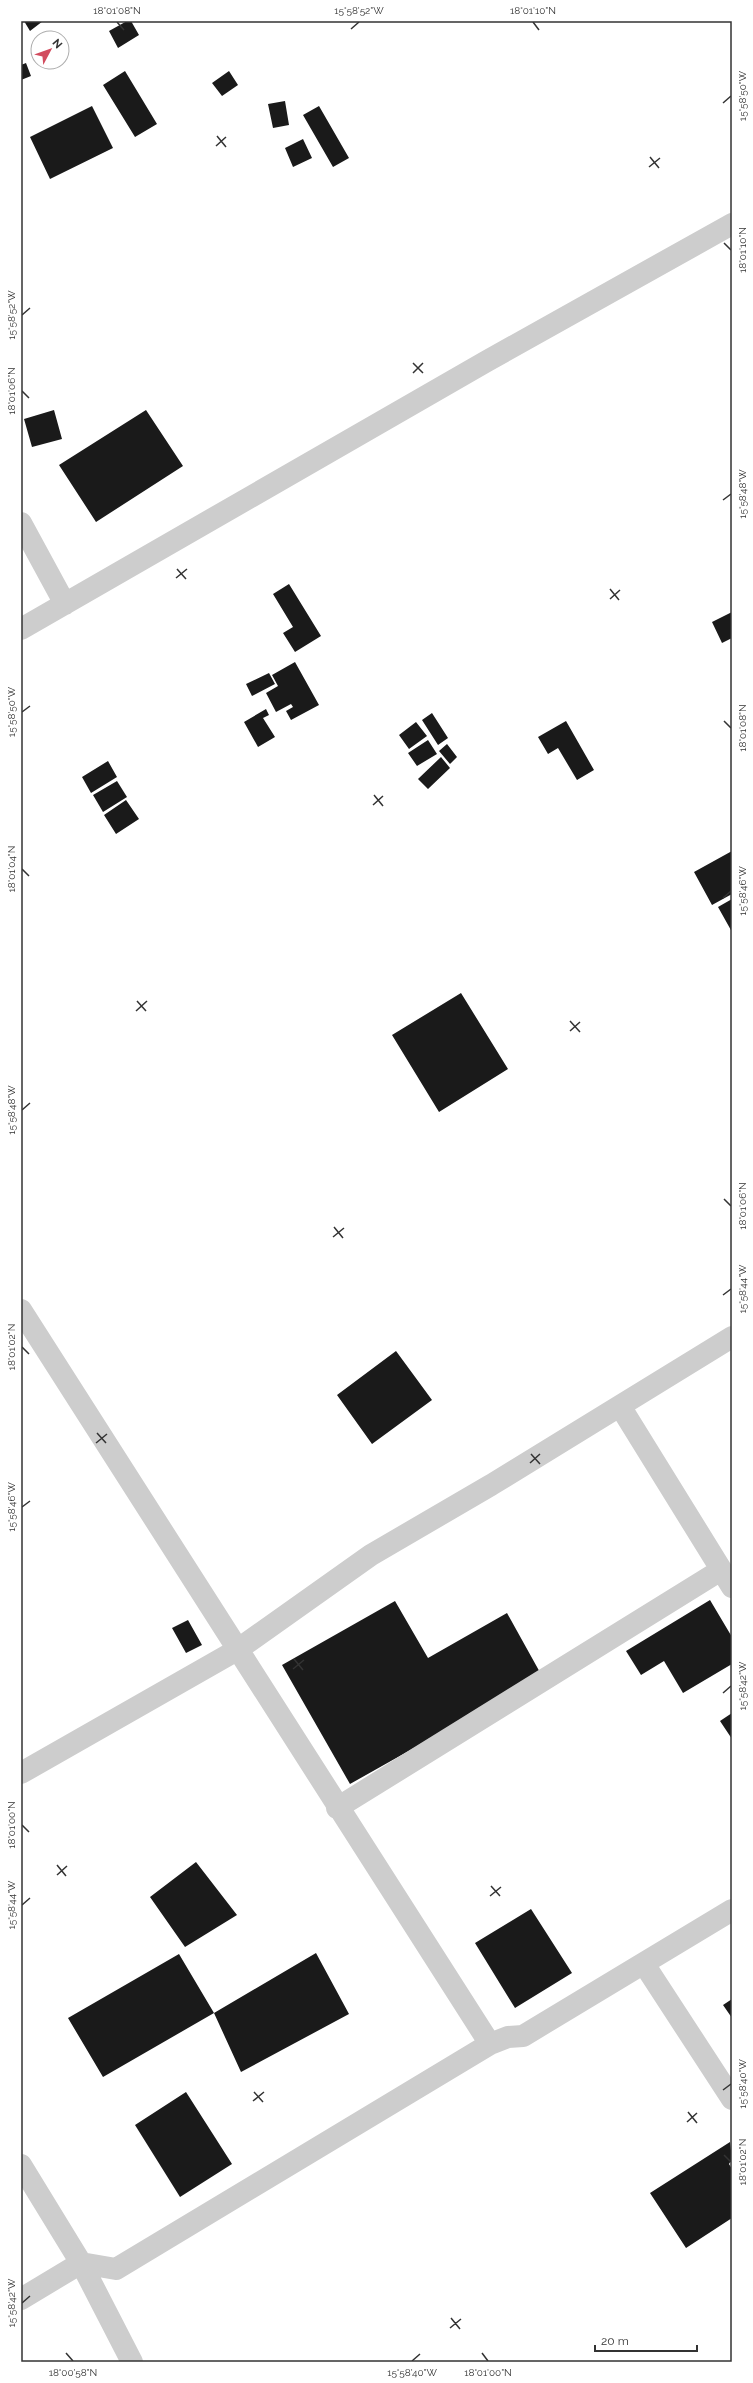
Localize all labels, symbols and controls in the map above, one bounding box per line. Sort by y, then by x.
text: 18°01'08"N [93,5,141,16]
text: 15°58'52"W [334,5,384,16]
text: 18°01'10"N [510,5,556,16]
north arrow [30,30,70,70]
text: N [50,36,65,51]
text: 15°58'50"W [737,70,748,121]
text: 18°01'10"N [737,227,748,273]
text: 15°58'52"W [6,290,17,340]
text: 18°01'06"N [6,367,17,415]
text: 15°58'48"W [737,469,748,519]
text: 15°58'50"W [6,686,17,737]
text: 18°01'08"N [737,704,748,752]
text: 18°01'04"N [6,846,17,893]
text: 15°58'46"W [737,866,748,916]
text: 15°58'48"W [6,1085,17,1135]
text: 18°01'06"N [737,1182,748,1230]
text: 15°58'44"W [737,1264,748,1314]
text: 18°01'02"N [6,1324,17,1370]
text: 15°58'46"W [6,1482,17,1532]
text: 15°58'42"W [737,1661,748,1710]
text: 18°01'00"N [6,1801,17,1849]
text: 15°58'44"W [6,1880,17,1930]
text: 15°58'40"W [737,2059,748,2109]
text: 18°01'02"N [737,2139,748,2185]
text: 15°58'42"W [6,2278,17,2327]
scale bar [595,2327,697,2353]
text: 20 m [601,2334,629,2348]
text: 18°00'58"N [49,2367,97,2378]
text: 15°58'40"W [387,2367,437,2378]
text: 18°01'00"N [464,2367,512,2378]

